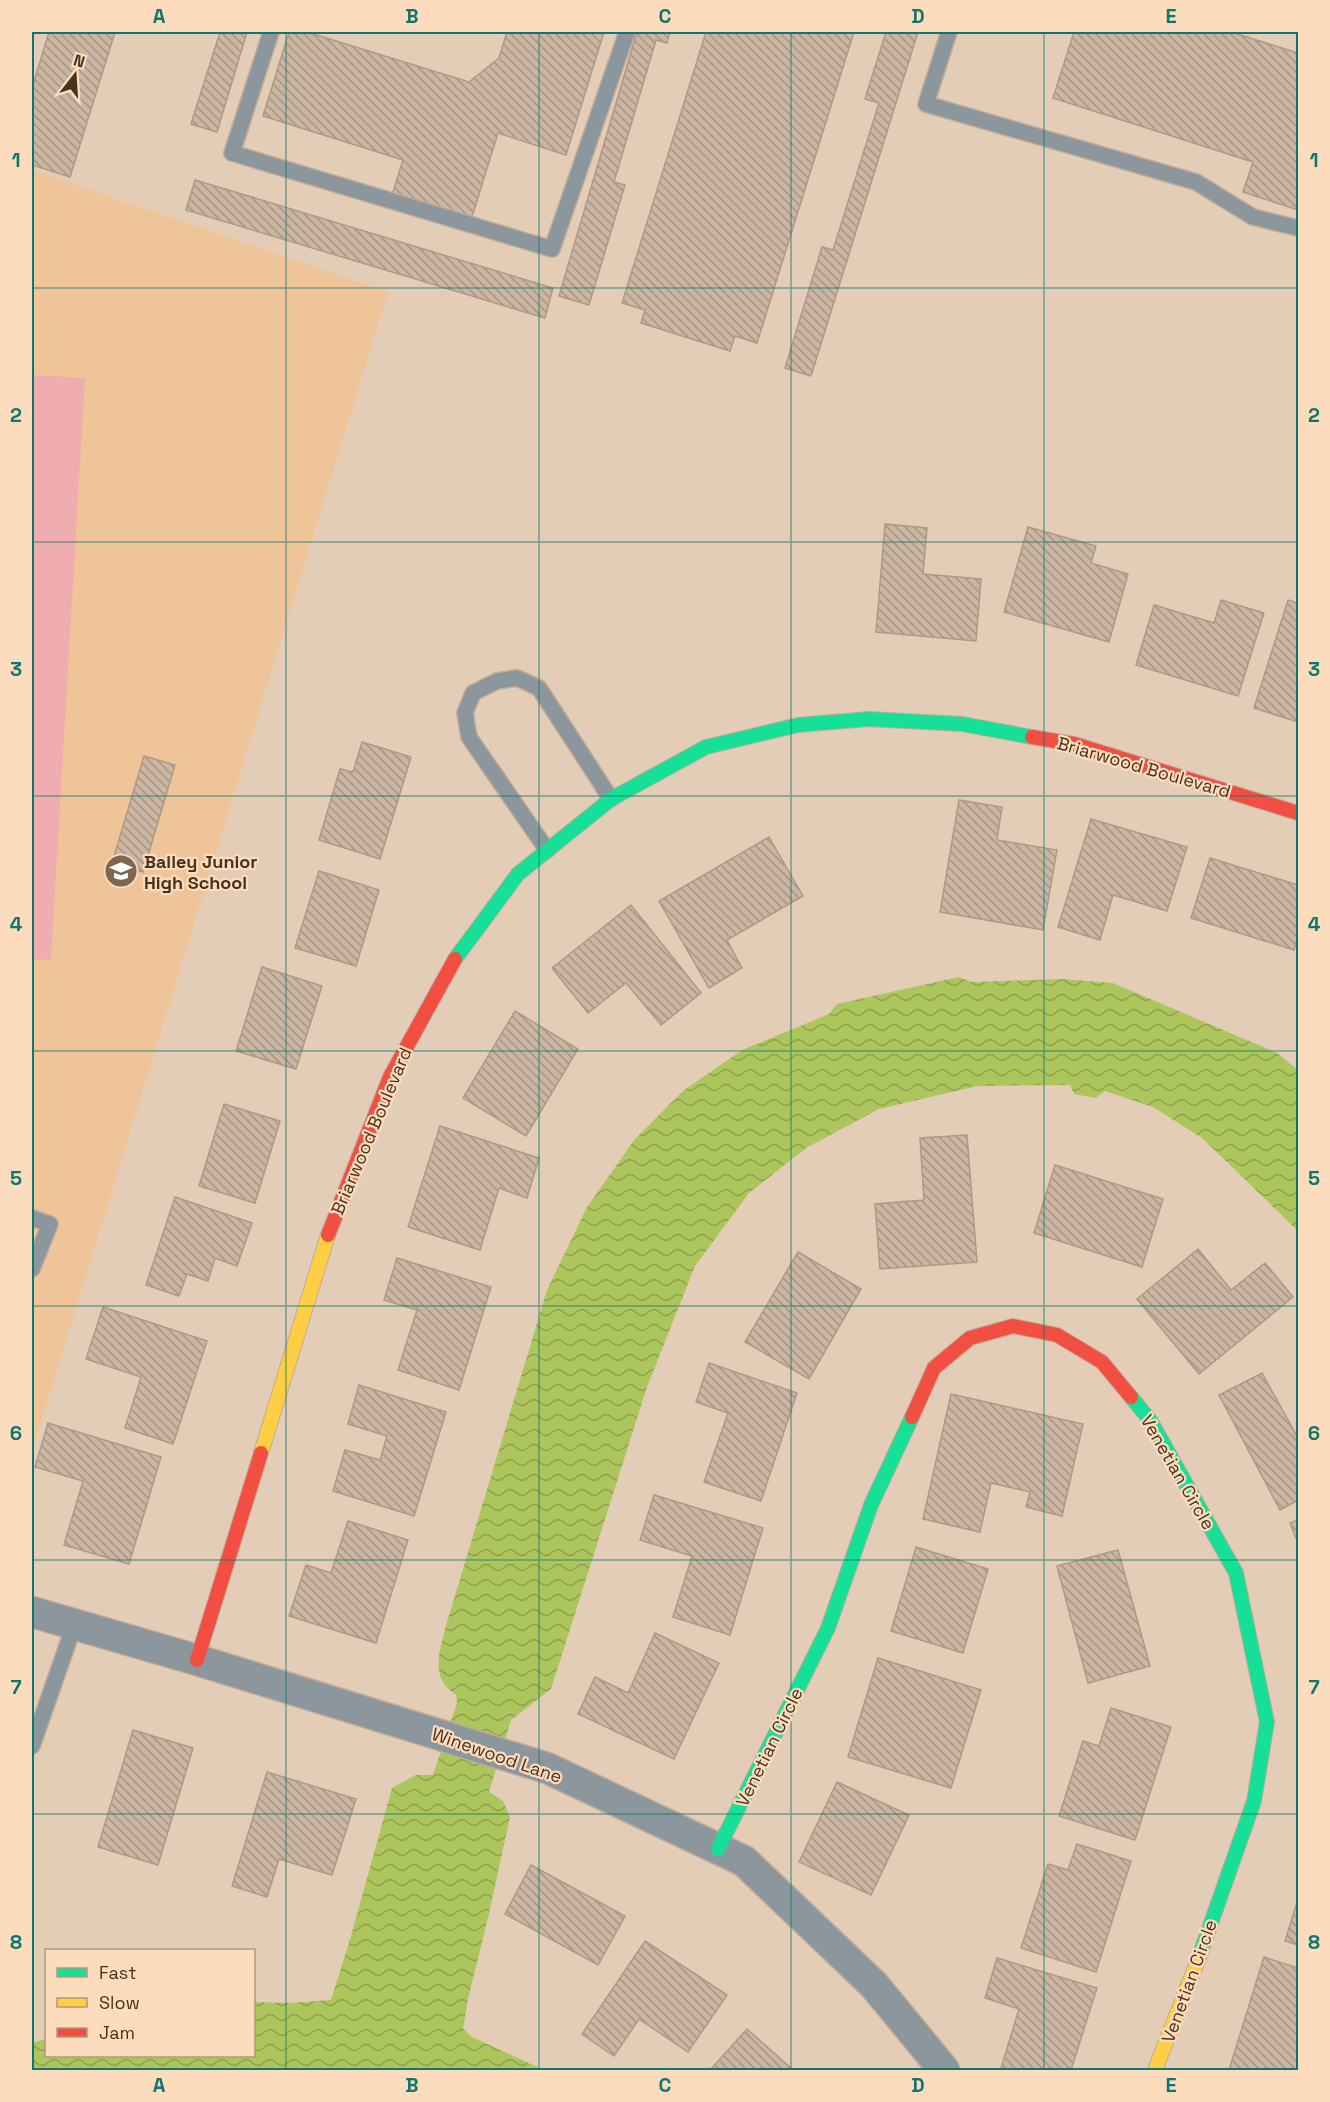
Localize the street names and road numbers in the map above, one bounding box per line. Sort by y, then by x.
street label: Briarwood Boulevard [1055,731,1233,803]
street label: Briarwood Boulevard [325,1044,417,1218]
street label: Venetian Circle [1136,1410,1220,1534]
street label: Venetian Circle [730,1684,808,1810]
street label: Winewood Lane [429,1722,565,1788]
street label: Venetian Circle [1156,1916,1222,2046]

